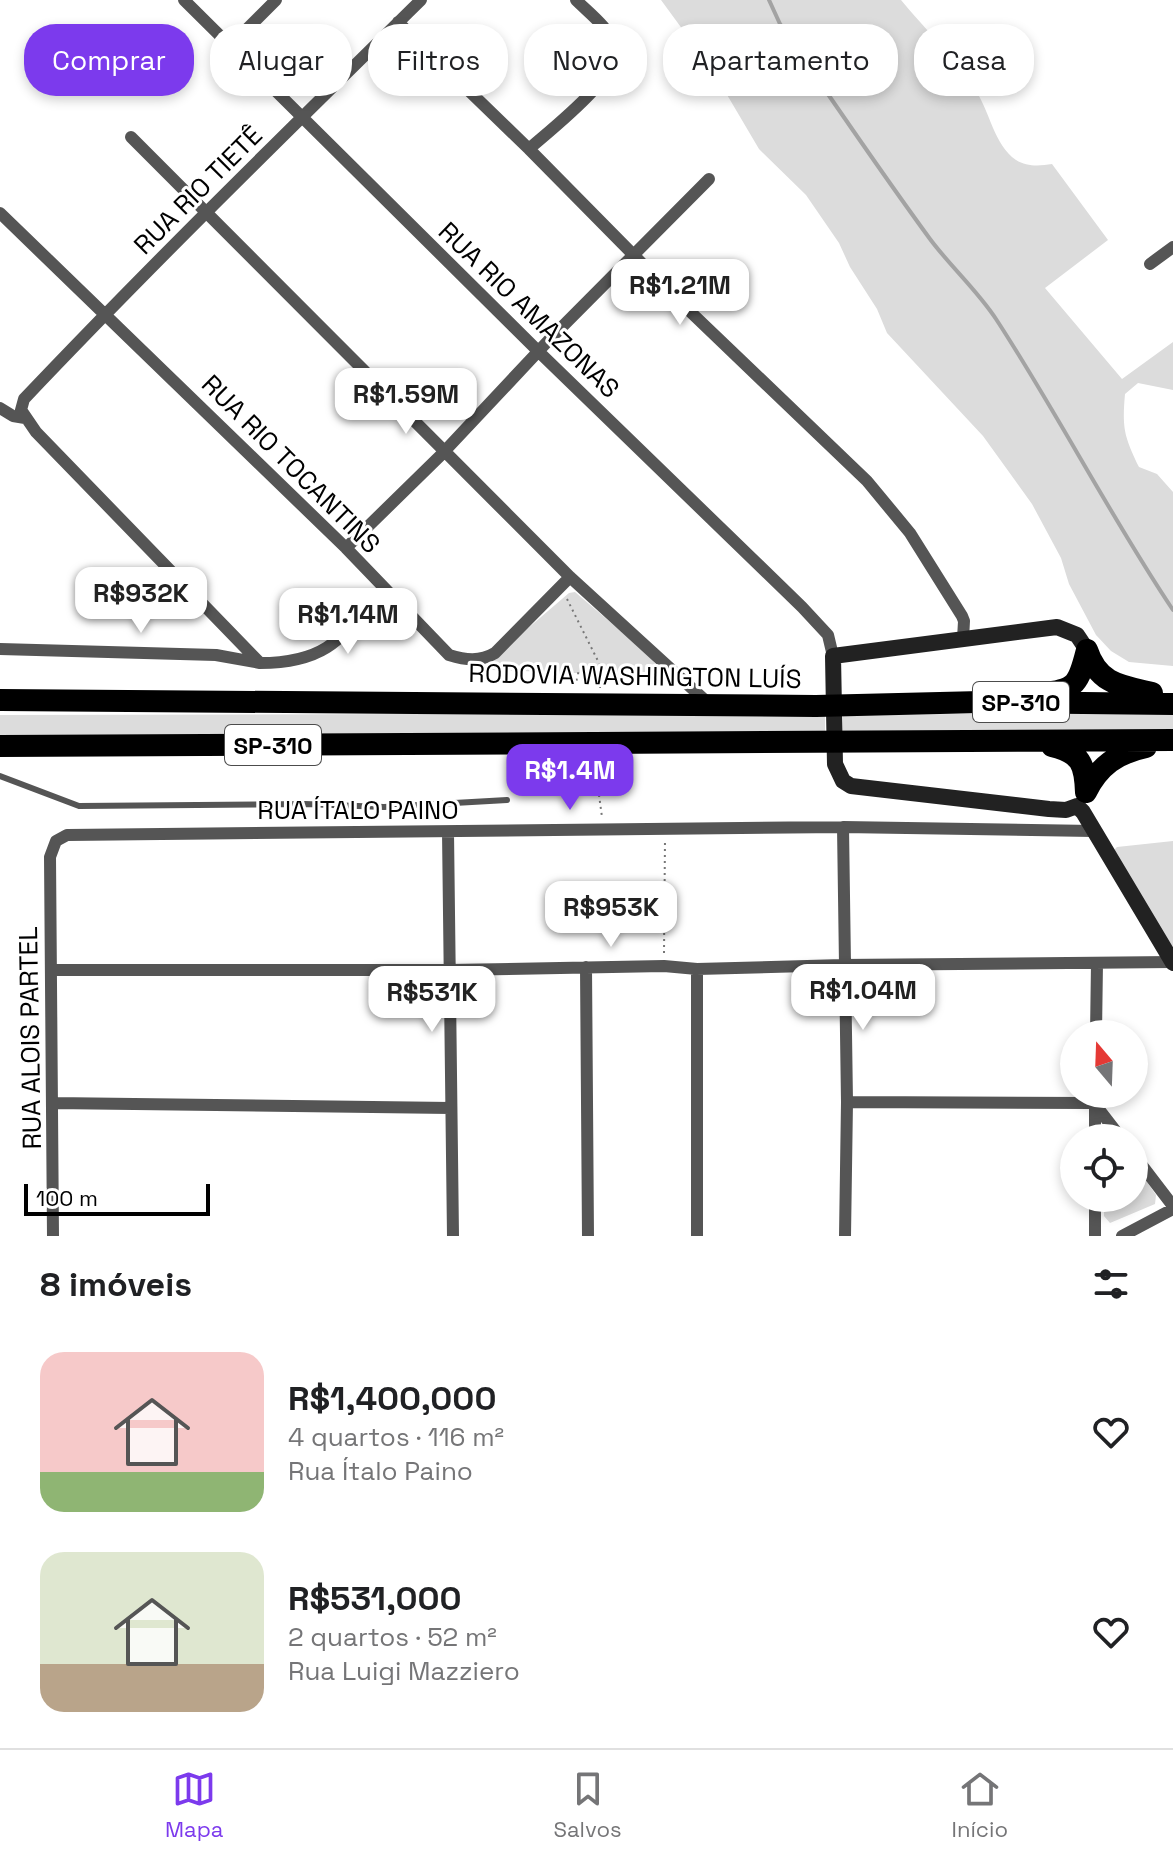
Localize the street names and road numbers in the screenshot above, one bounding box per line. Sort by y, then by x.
street label: RUA RIO TIETÊ [126,118,270,262]
street label: RUA RIO AMAZONAS [431,215,627,405]
street label: RUA RIO TOCANTINS [194,367,388,561]
street label: RODOVIA WASHINGTON LUÍS [468,656,802,696]
road number: SP-310 [973,682,1069,722]
road number: SP-310 [225,725,321,765]
street label: RUA ÍTALO PAINO [257,793,459,827]
street label: RUA ALOIS PARTEL [11,926,49,1150]

